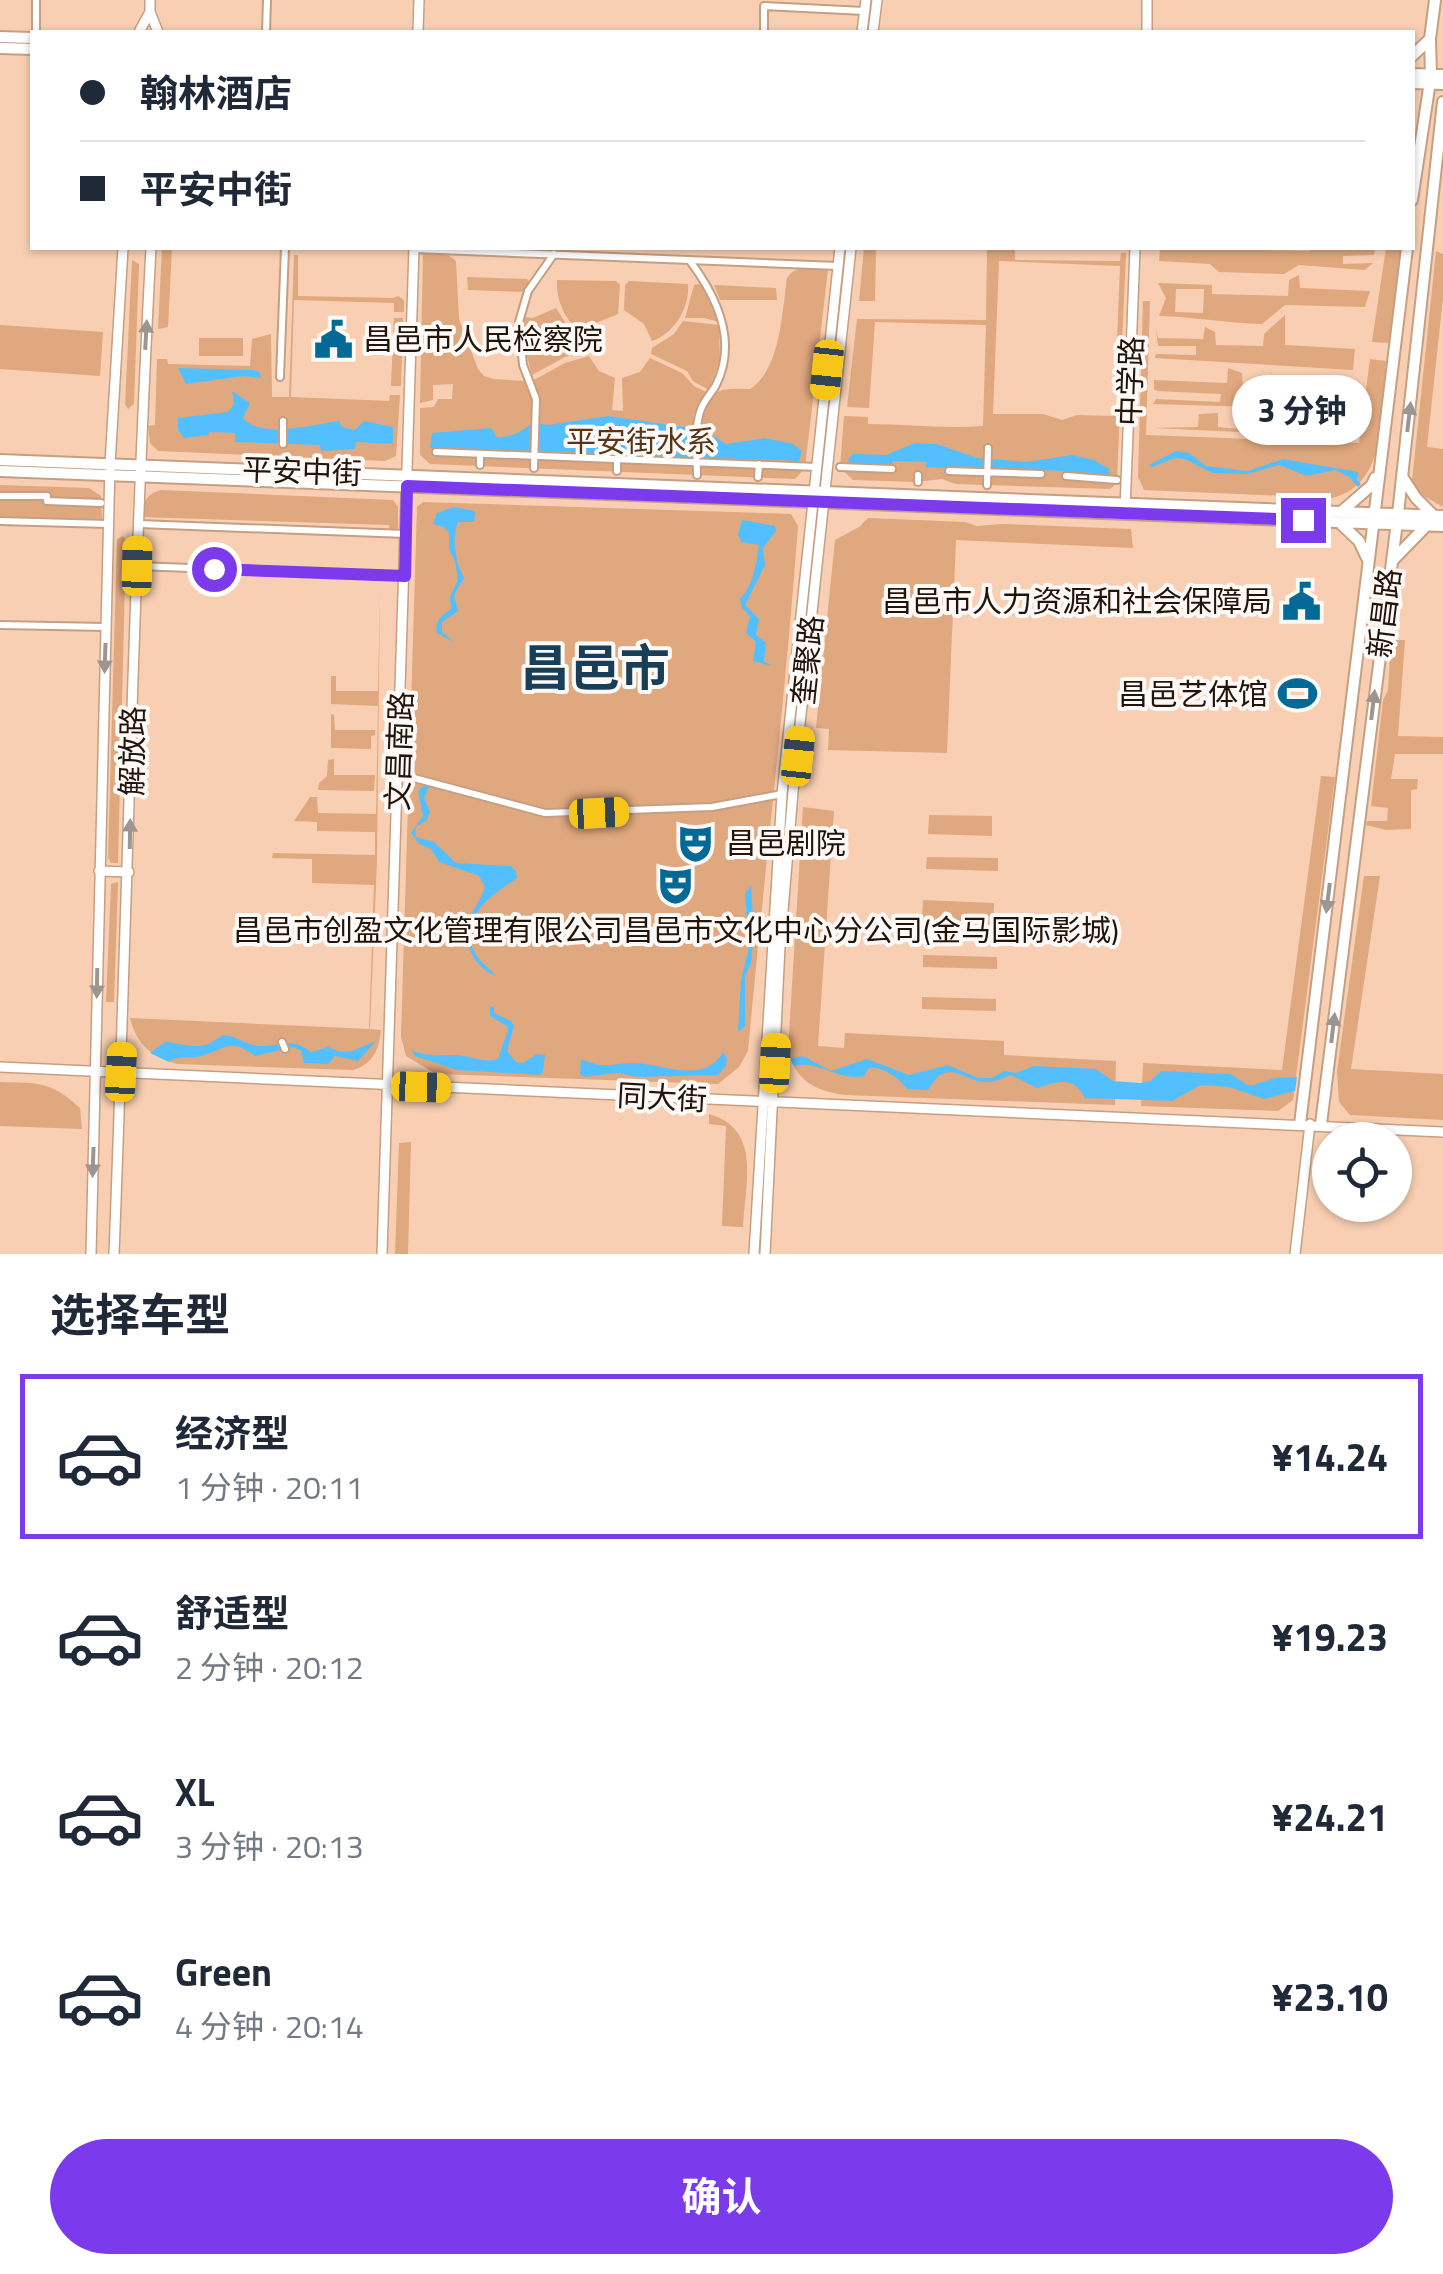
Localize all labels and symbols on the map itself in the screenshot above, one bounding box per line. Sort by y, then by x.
place label: 昌邑市人民检察院 [363,316,603,362]
one-way arrow [138,318,154,350]
public building icon: 昌邑市人民检察院 [312,318,354,360]
street label: 中学路 [1105,335,1155,427]
car [809,339,845,401]
callout: 3 分钟 [1233,375,1373,445]
one-way arrow [1401,401,1417,432]
park label: 平安街水系 [566,418,716,464]
street label: 平安中街 [241,446,363,496]
route end [1281,498,1326,543]
car [121,536,153,596]
route start [192,547,237,592]
street label: 新昌路 [1356,566,1412,660]
place label: 昌邑市人力资源和社会保障局 [882,578,1272,624]
public building icon: 昌邑市人力资源和社会保障局 [1281,580,1323,622]
street label: 奎聚路 [779,613,835,707]
district label: 昌邑市 [520,629,670,705]
one-way arrow [97,642,113,674]
place label: 昌邑艺体馆 [1118,671,1268,717]
sports icon: 昌邑艺体馆 [1277,673,1319,715]
one-way arrow [1365,689,1381,720]
street label: 文昌南路 [374,690,424,812]
street label: 解放路 [108,706,156,796]
car [780,725,816,787]
car [568,796,630,830]
one-way arrow [123,818,139,850]
place label: 昌邑剧院 [726,820,846,866]
theatre icon: 昌邑剧院 [675,822,717,864]
theatre icon: 昌邑市创盈文化管理有限公司昌邑市文化中心分公司(金马国际影城) [655,865,697,907]
one-way arrow [1320,883,1336,915]
place label: 昌邑市创盈文化管理有限公司昌邑市文化中心分公司(金马国际影城) [233,907,1119,953]
one-way arrow [89,967,105,999]
one-way arrow [1325,1011,1341,1043]
car [758,1032,792,1094]
car [104,1041,138,1103]
car [390,1071,452,1103]
street label: 同大街 [616,1072,708,1122]
one-way arrow [85,1147,101,1179]

